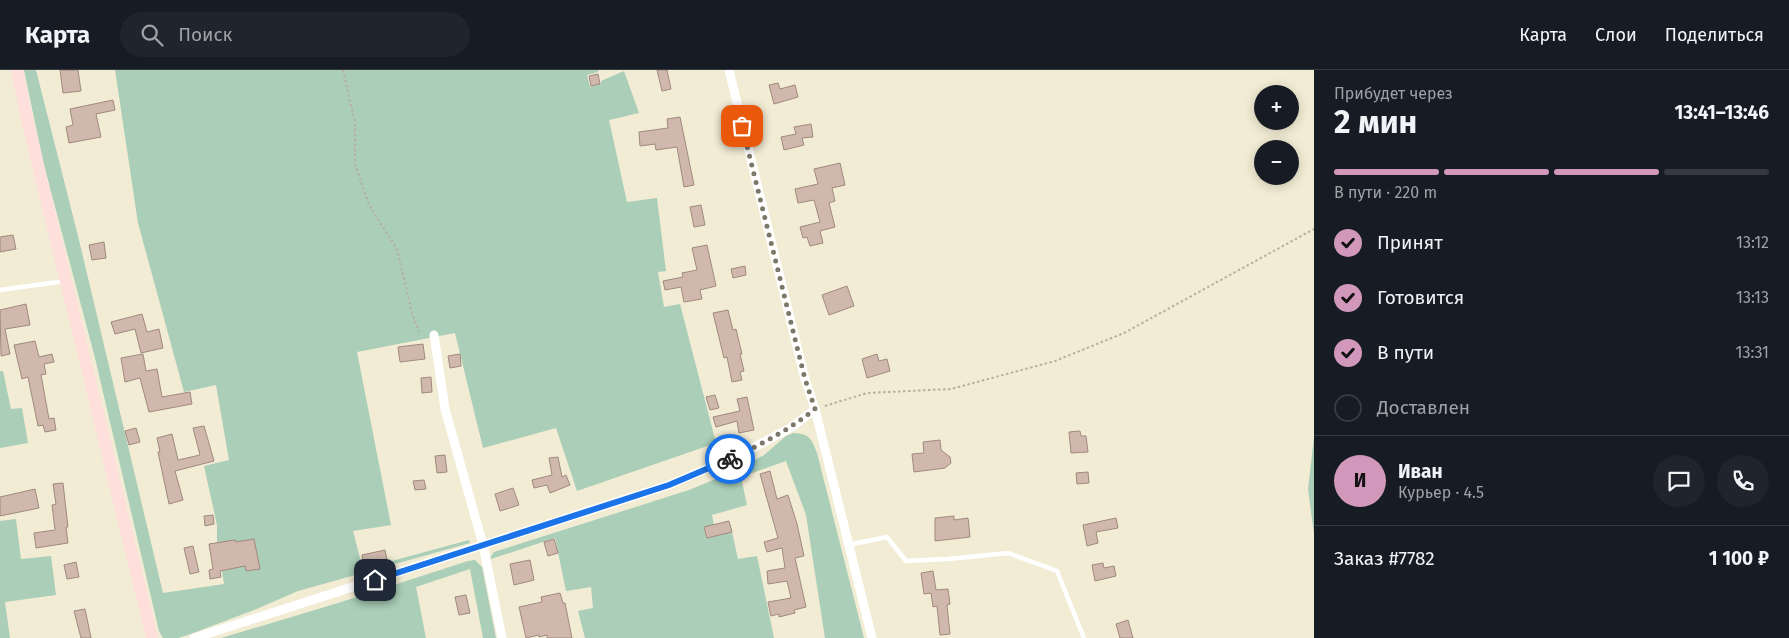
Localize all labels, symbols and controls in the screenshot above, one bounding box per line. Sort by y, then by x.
search box [120,12,470,57]
text: Карта [25,21,90,49]
icon: search [138,21,166,49]
text: Поиск [178,23,232,46]
text: Карта [1519,24,1567,46]
text: Слои [1595,24,1637,46]
text: Поделиться [1665,24,1764,46]
text: Прибудет через [1334,84,1453,103]
map controls [1254,85,1299,185]
button: + [1254,85,1299,130]
text: 13:41–13:46 [1674,101,1769,124]
text: 2 мин [1334,103,1417,141]
pin [721,105,763,147]
icon: bag [728,112,756,140]
button: − [1254,140,1299,185]
text: В пути · 220 m [1334,183,1437,202]
icon: check [1334,229,1362,257]
text: Принят [1377,231,1443,254]
text: 13:12 [1736,233,1769,252]
icon: check [1334,284,1362,312]
text: Готовится [1377,286,1464,309]
text: 13:13 [1736,288,1769,307]
icon: check [1334,339,1362,367]
text: В пути [1377,341,1434,364]
text: 13:31 [1736,343,1769,362]
text: Доставлен [1377,396,1470,419]
courier [705,434,755,484]
icon: bike [716,445,744,473]
button: chat [1653,455,1705,507]
button: phone [1717,455,1769,507]
text: Иван [1398,460,1443,483]
text: И [1354,469,1366,492]
text: Курьер · 4.5 [1398,483,1484,502]
text: Заказ #7782 [1334,547,1435,570]
text: 1 100 ₽ [1709,547,1769,570]
pin [354,559,396,601]
icon: home [361,566,389,594]

